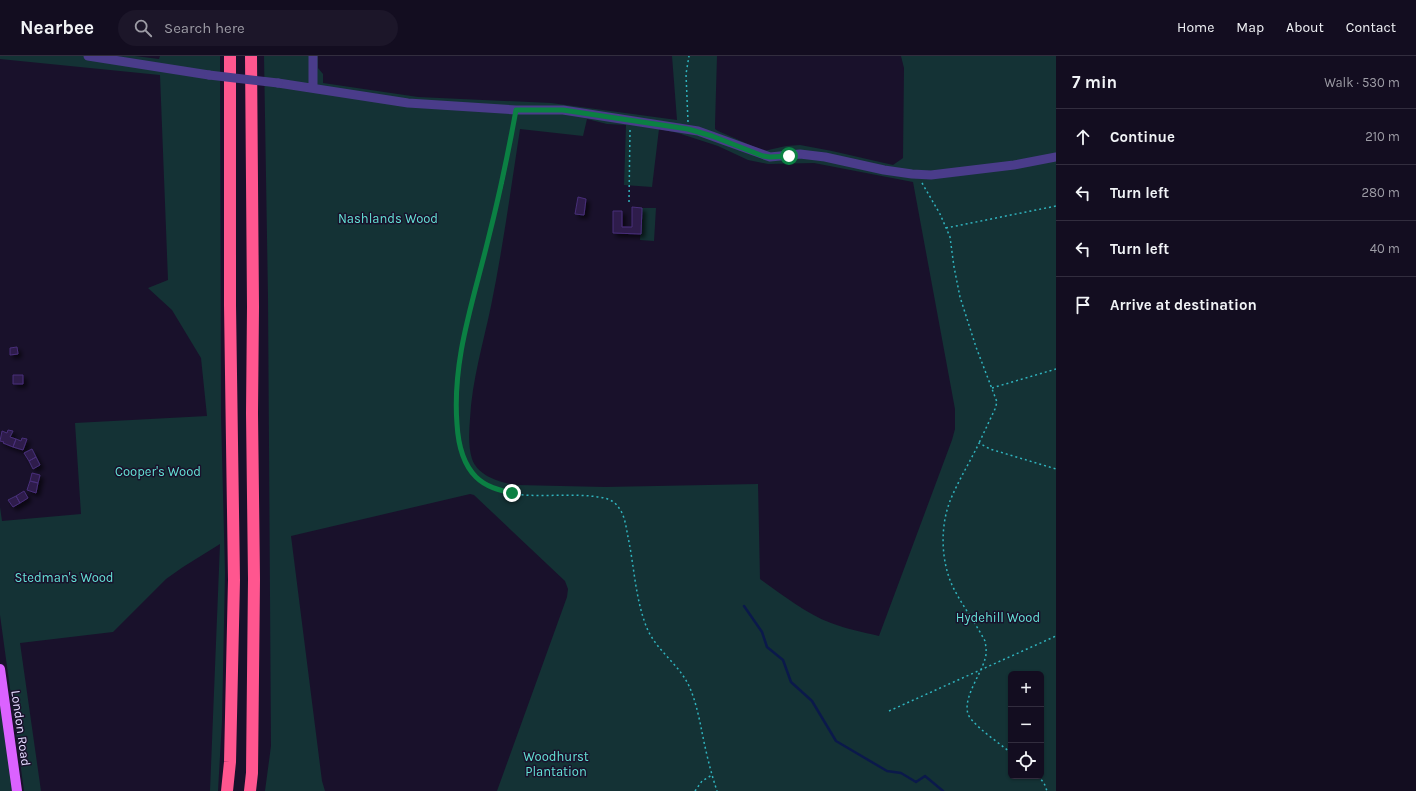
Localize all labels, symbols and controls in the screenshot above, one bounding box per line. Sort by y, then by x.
search box [118,10,398,46]
text: Nearbee [20,17,94,39]
icon: search [132,17,154,39]
text: Search here [164,19,245,37]
text: Home [1177,19,1214,36]
text: Map [1236,19,1264,36]
text: About [1286,19,1324,36]
text: Contact [1346,19,1396,36]
text: 7 min [1072,72,1117,92]
text: Walk · 530 m [1324,75,1400,90]
icon: ahead [1072,126,1094,148]
text: Continue [1110,128,1175,146]
text: 210 m [1365,129,1400,144]
route start [780,147,798,165]
icon: left [1072,182,1094,204]
text: Turn left [1110,184,1169,202]
text: 280 m [1362,185,1400,200]
park label: Nashlands Wood [338,211,438,226]
icon: left [1072,238,1094,260]
text: Turn left [1110,240,1169,258]
text: 40 m [1370,241,1400,256]
icon: arrive [1072,294,1094,316]
text: Arrive at destination [1110,296,1257,314]
park label: Cooper's Wood [115,464,201,479]
route end [503,484,521,502]
park label: Stedman's Wood [14,570,114,585]
park label: Hydehill Wood [956,610,1040,625]
map controls [1008,671,1044,779]
button: + [1008,671,1044,707]
street label: London Road [8,689,34,767]
button: − [1008,707,1044,743]
button: locate [1008,743,1044,779]
park label: Woodhurst Plantation [523,749,589,779]

